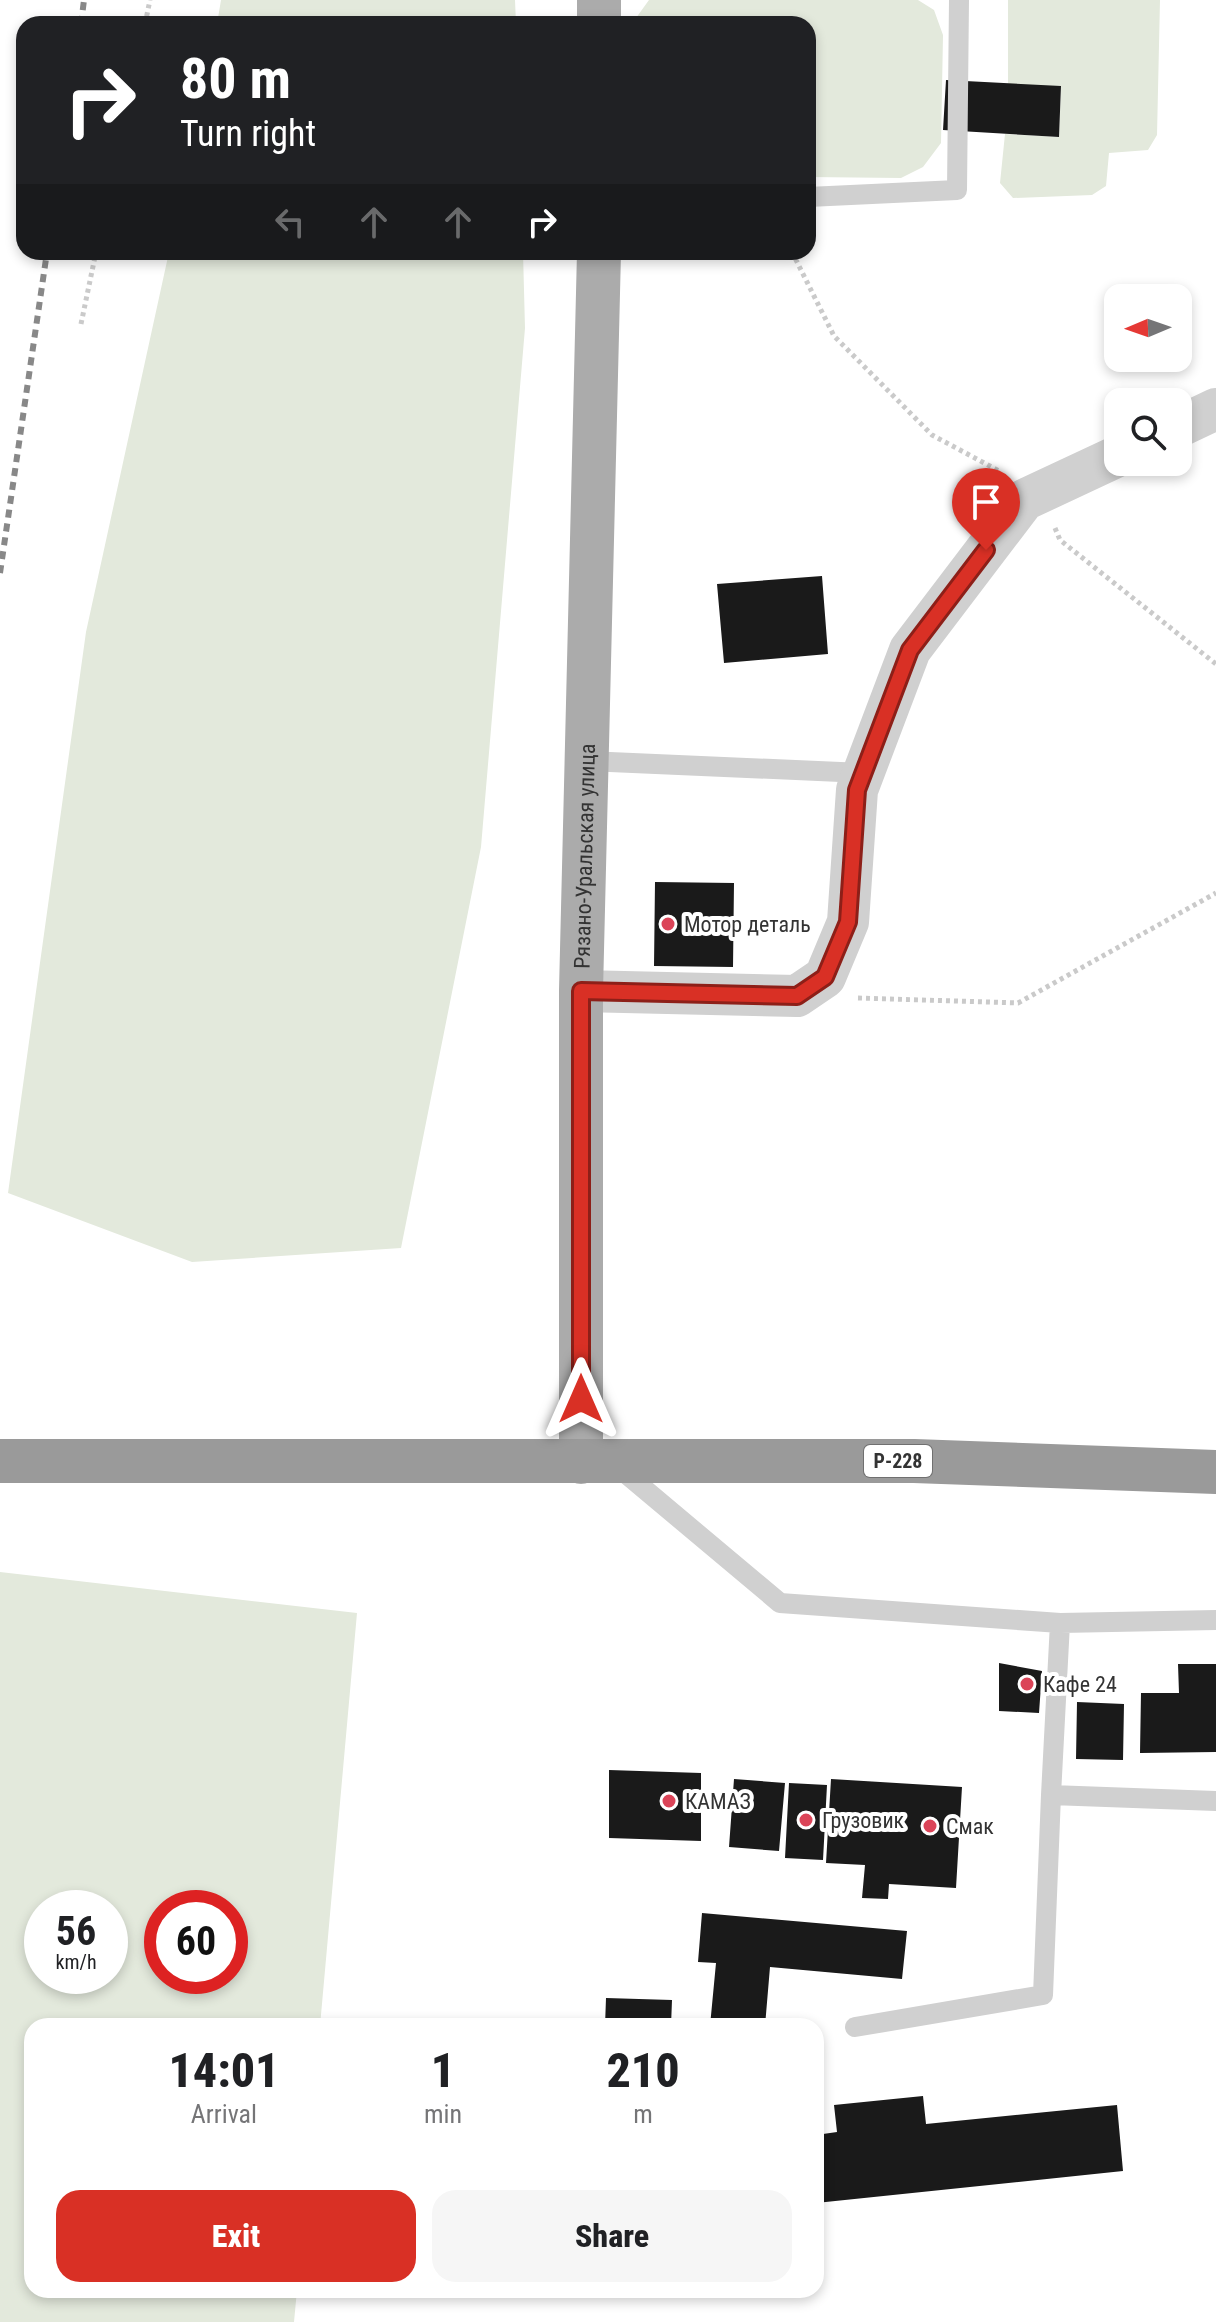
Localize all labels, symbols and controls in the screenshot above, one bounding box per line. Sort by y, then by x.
text: 80 m [180,46,291,112]
icon: right [48,48,152,152]
text: Turn right [180,113,316,155]
icon: left [268,200,312,244]
icon: ahead [352,200,396,244]
icon: ahead [436,200,480,244]
icon: right [520,200,564,244]
north arrow [1104,284,1192,372]
map controls [1104,284,1192,476]
button: search [1104,388,1192,476]
pin [952,468,1020,550]
icon: arrive [964,480,1008,524]
street label: Рязано-Уральская улица [570,743,600,969]
place label: Мотор деталь [684,912,811,937]
marker: Мотор деталь [659,915,677,933]
position arrow [539,1357,623,1441]
road number: Р-228 [864,1445,932,1477]
place label: Кафе 24 [1043,1672,1117,1697]
marker: Кафе 24 [1018,1675,1036,1693]
place label: КАМАЗ [685,1789,751,1814]
marker: КАМАЗ [660,1792,678,1810]
place label: Грузовик [822,1808,905,1833]
marker: Грузовик [797,1811,815,1829]
place label: Смак [946,1814,994,1839]
marker: Смак [921,1817,939,1835]
speed limit sign: 60 [144,1890,248,1994]
text: 56 [56,1908,96,1955]
text: km/h [55,1950,97,1974]
text: 14:01 [168,2042,280,2099]
text: 1 [431,2042,455,2099]
text: 210 [606,2042,680,2099]
text: Arrival [191,2099,257,2129]
text: min [424,2099,462,2129]
text: m [633,2099,653,2129]
button: Exit [56,2190,416,2282]
button: Share [432,2190,792,2282]

